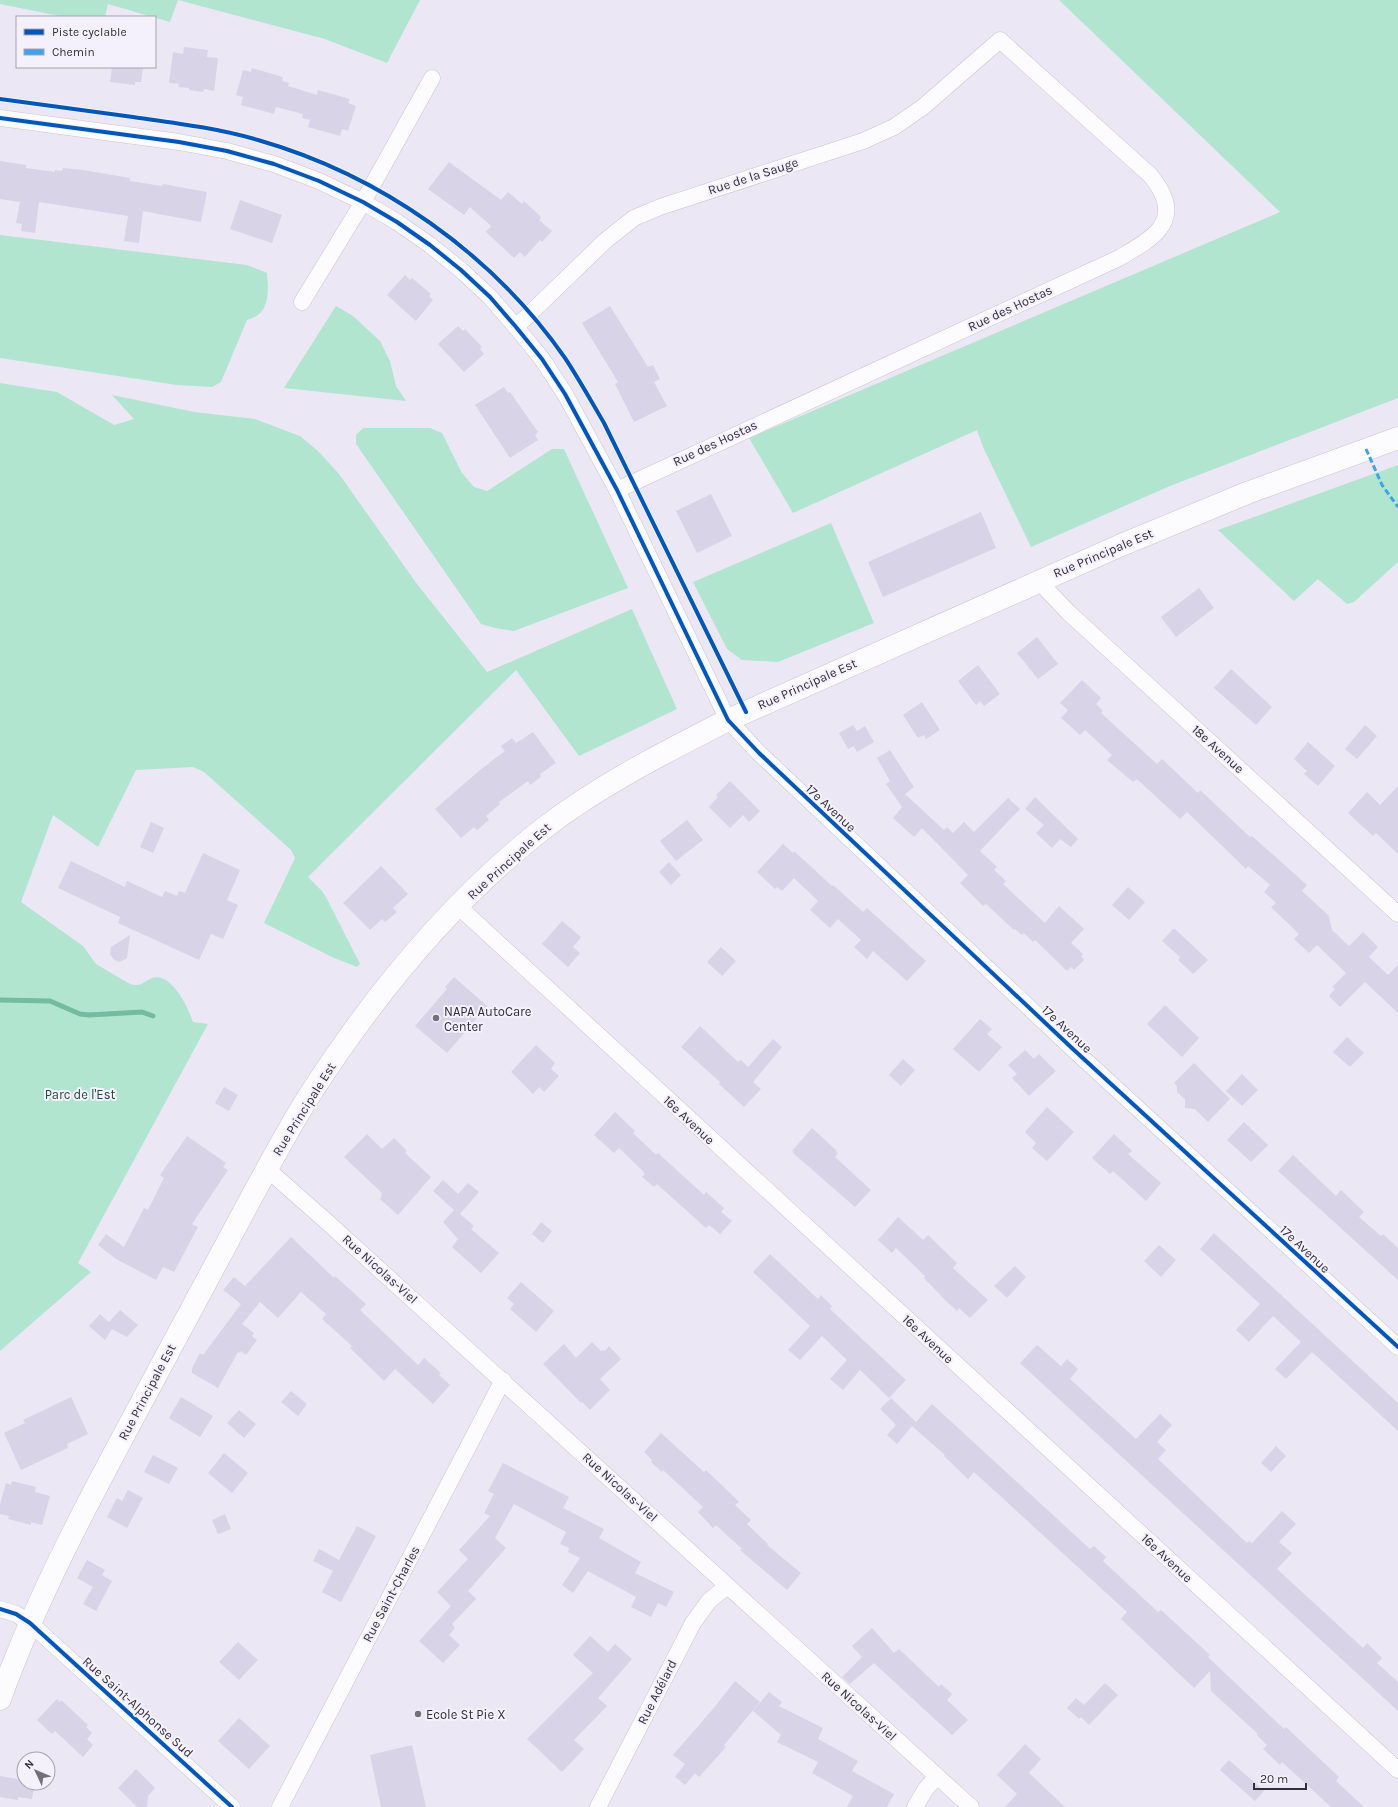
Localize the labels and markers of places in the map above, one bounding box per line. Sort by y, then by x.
place label: NAPA AutoCare Center [444,1004,532,1034]
marker: NAPA AutoCare Center [431,1013,441,1023]
place label: Ecole St Pie X [426,1707,506,1722]
marker: Ecole St Pie X [413,1709,423,1719]

